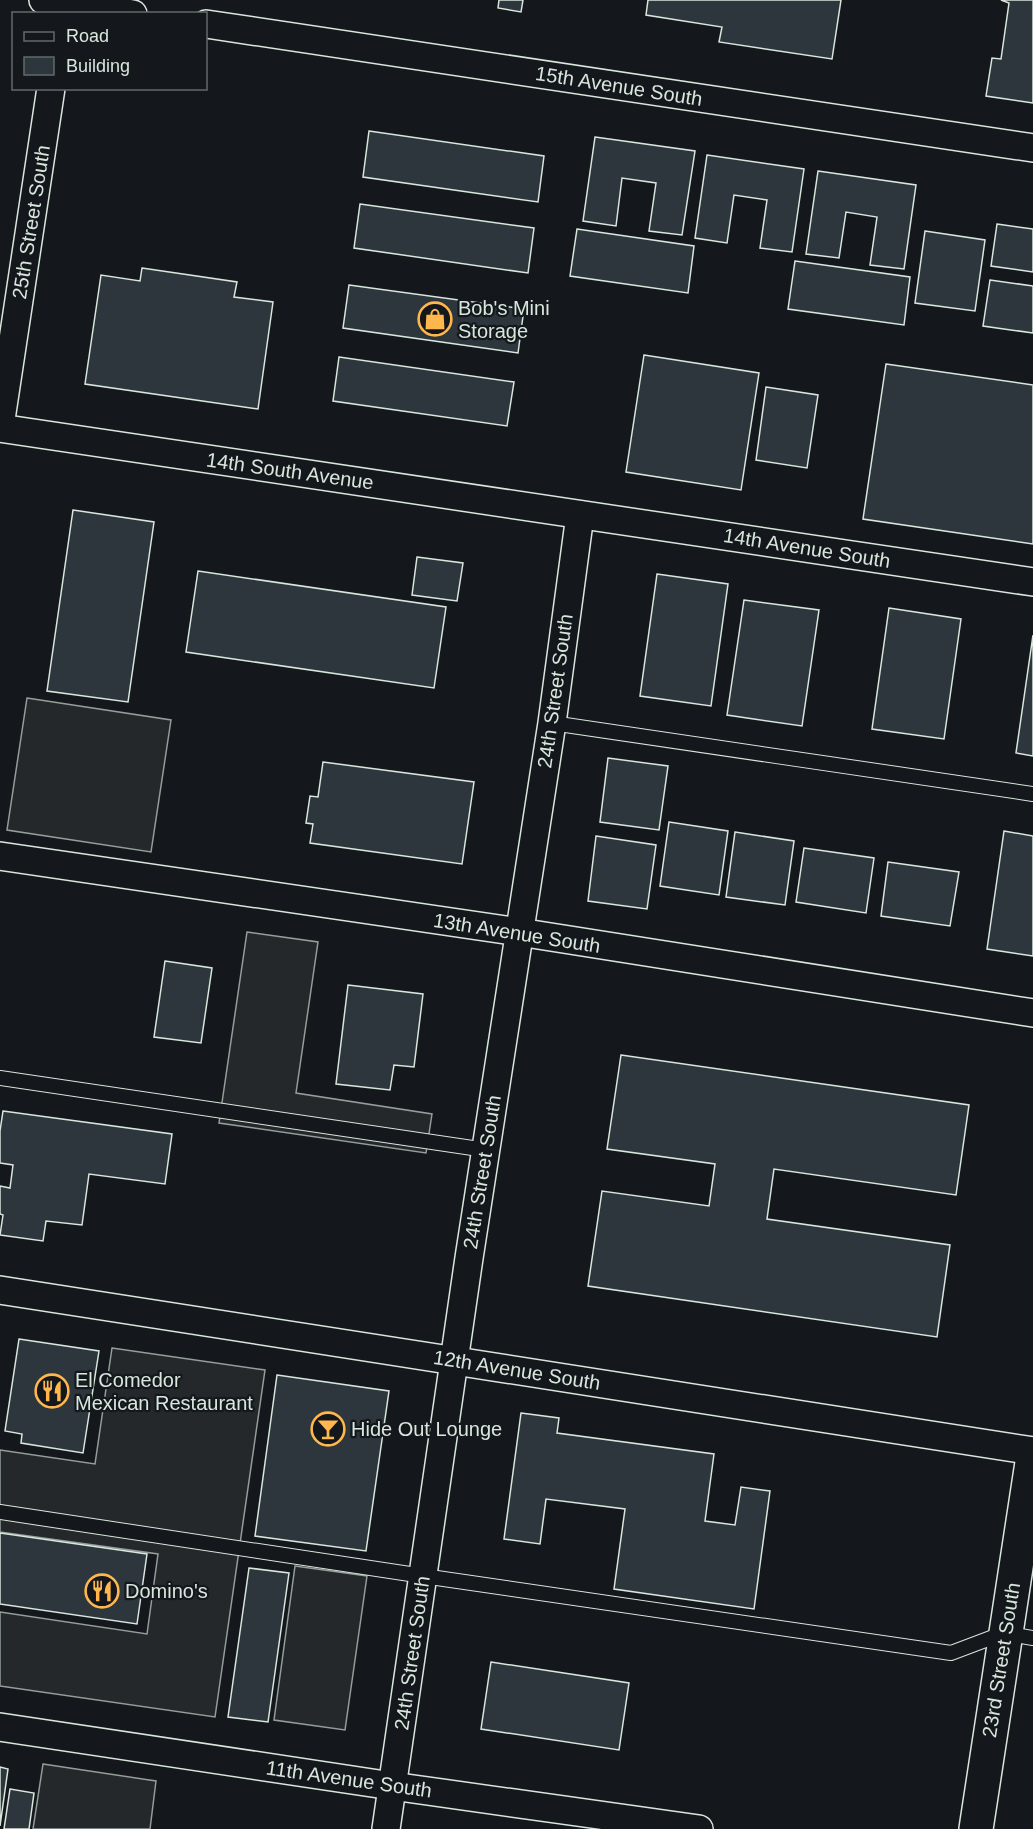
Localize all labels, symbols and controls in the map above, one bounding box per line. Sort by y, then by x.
legend [12,12,207,90]
text: Road [66,26,109,46]
text: Building [66,56,130,76]
street label: 15th Avenue South [534,62,704,110]
street label: 25th Street South [8,143,54,301]
place label: Bob's Mini Storage [458,297,550,342]
shop icon: Bob's Mini Storage [417,301,453,337]
street label: 14th South Avenue [205,448,375,494]
street label: 14th Avenue South [722,524,892,572]
street label: 24th Street South [533,612,577,770]
street label: 13th Avenue South [432,909,602,957]
street label: 24th Street South [459,1093,505,1251]
street label: 12th Avenue South [432,1346,602,1394]
place label: El Comedor Mexican Restaurant [75,1369,253,1414]
restaurant icon: El Comedor Mexican Restaurant [34,1373,70,1409]
bar icon: Hide Out Lounge [310,1411,346,1447]
place label: Hide Out Lounge [351,1418,502,1440]
restaurant icon: Domino's [84,1573,120,1609]
street label: 24th Street South [390,1574,434,1732]
place label: Domino's [125,1580,208,1602]
street label: 23rd Street South [978,1581,1024,1739]
street label: 11th Avenue South [265,1756,433,1802]

